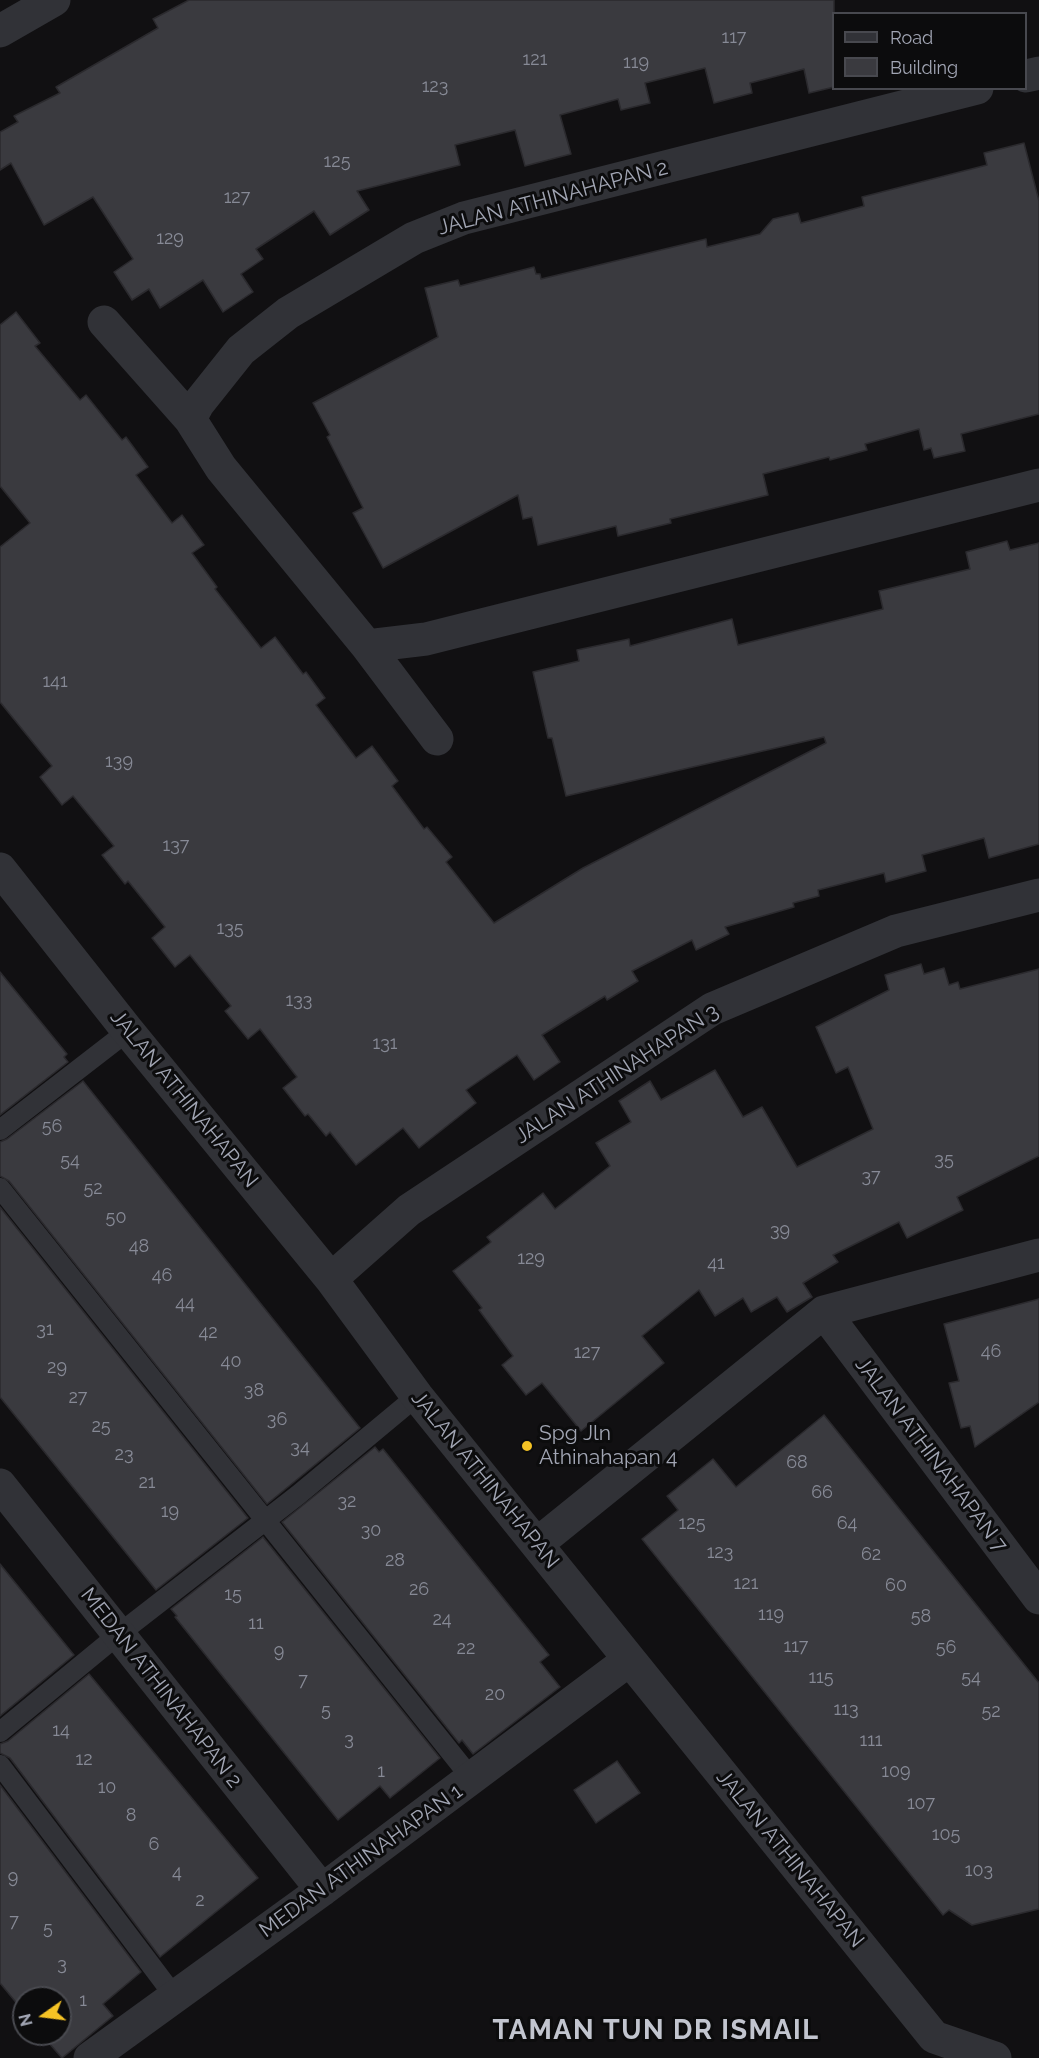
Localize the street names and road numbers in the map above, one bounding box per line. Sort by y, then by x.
street label: JALAN ATHINAHAPAN 2 [435,155,671,241]
street label: JALAN ATHINAHAPAN 3 [511,999,723,1149]
street label: JALAN ATHINAHAPAN [105,1005,263,1193]
street label: JALAN ATHINAHAPAN 7 [850,1353,1012,1557]
street label: JALAN ATHINAHAPAN [406,1386,564,1574]
street label: MEDAN ATHINAHAPAN 2 [75,1583,247,1793]
street label: JALAN ATHINAHAPAN [711,1765,869,1953]
street label: MEDAN ATHINAHAPAN 1 [255,1779,467,1943]

